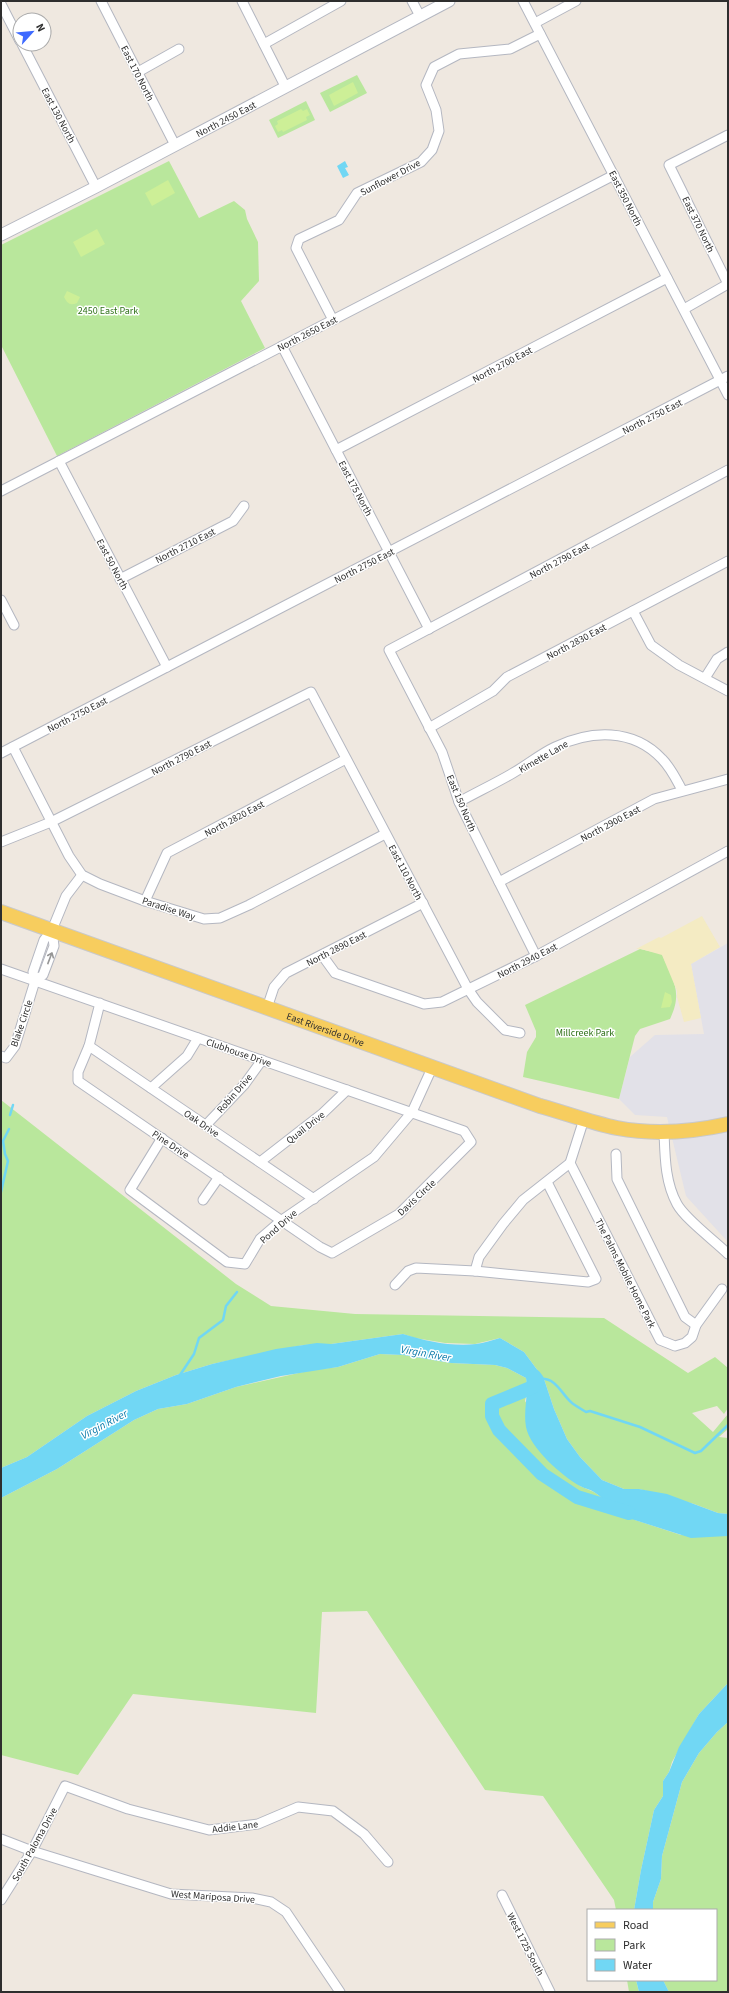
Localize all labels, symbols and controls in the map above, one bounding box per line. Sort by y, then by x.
north arrow [12,12,52,52]
text: N [32,21,49,34]
street label: East 170 North [117,43,157,104]
street label: East 130 North [38,85,79,146]
street label: North 2450 East [194,98,259,141]
street label: Sunflower Drive [358,156,423,200]
street label: East 350 North [605,168,645,229]
street label: East 370 North [678,194,718,255]
park label: 2450 East Park [78,304,138,318]
street label: North 2650 East [275,312,340,355]
street label: North 2700 East [470,343,535,386]
street label: North 2750 East [620,395,685,438]
street label: East 175 North [335,458,376,519]
street label: North 2710 East [153,524,218,567]
street label: East 50 North [93,537,131,592]
street label: North 2790 East [527,539,592,582]
street label: North 2750 East [332,544,397,587]
street label: North 2830 East [544,620,609,663]
street label: North 2750 East [45,693,110,736]
street label: North 2790 East [149,736,214,779]
street label: Kimette Lane [516,737,571,777]
street label: East 150 North [443,773,479,834]
street label: North 2820 East [202,797,267,840]
street label: North 2900 East [578,802,643,845]
street label: East 110 North [385,842,426,903]
street label: Paradise Way [140,894,197,924]
street label: North 2890 East [304,927,369,970]
street label: North 2940 East [495,939,560,982]
one-way arrow [46,952,54,964]
street label: Blake Circle [7,998,37,1049]
street label: East Riverside Drive [284,1009,366,1050]
park label: Millcreek Park [556,1026,614,1040]
street label: Clubhouse Drive [204,1035,273,1071]
street label: Robin Drive [214,1071,256,1116]
street label: Oak Drive [181,1107,222,1141]
street label: Quail Drive [283,1108,328,1147]
street label: Pine Drive [149,1127,192,1162]
street label: Davis Circle [394,1176,439,1219]
street label: Pond Drive [257,1207,300,1247]
street label: The Palms Mobile Home Park [591,1216,659,1331]
water label: Virgin River [400,1342,453,1366]
water label: Virgin River [78,1405,131,1443]
street label: South Paloma Drive [9,1805,61,1884]
street label: Addie Lane [211,1817,259,1837]
street label: West Mariposa Drive [170,1887,255,1907]
legend [587,1909,717,1981]
street label: West 1725 South [503,1910,547,1978]
text: Road [623,1917,649,1934]
text: Park [623,1937,645,1954]
text: Water [623,1957,653,1974]

